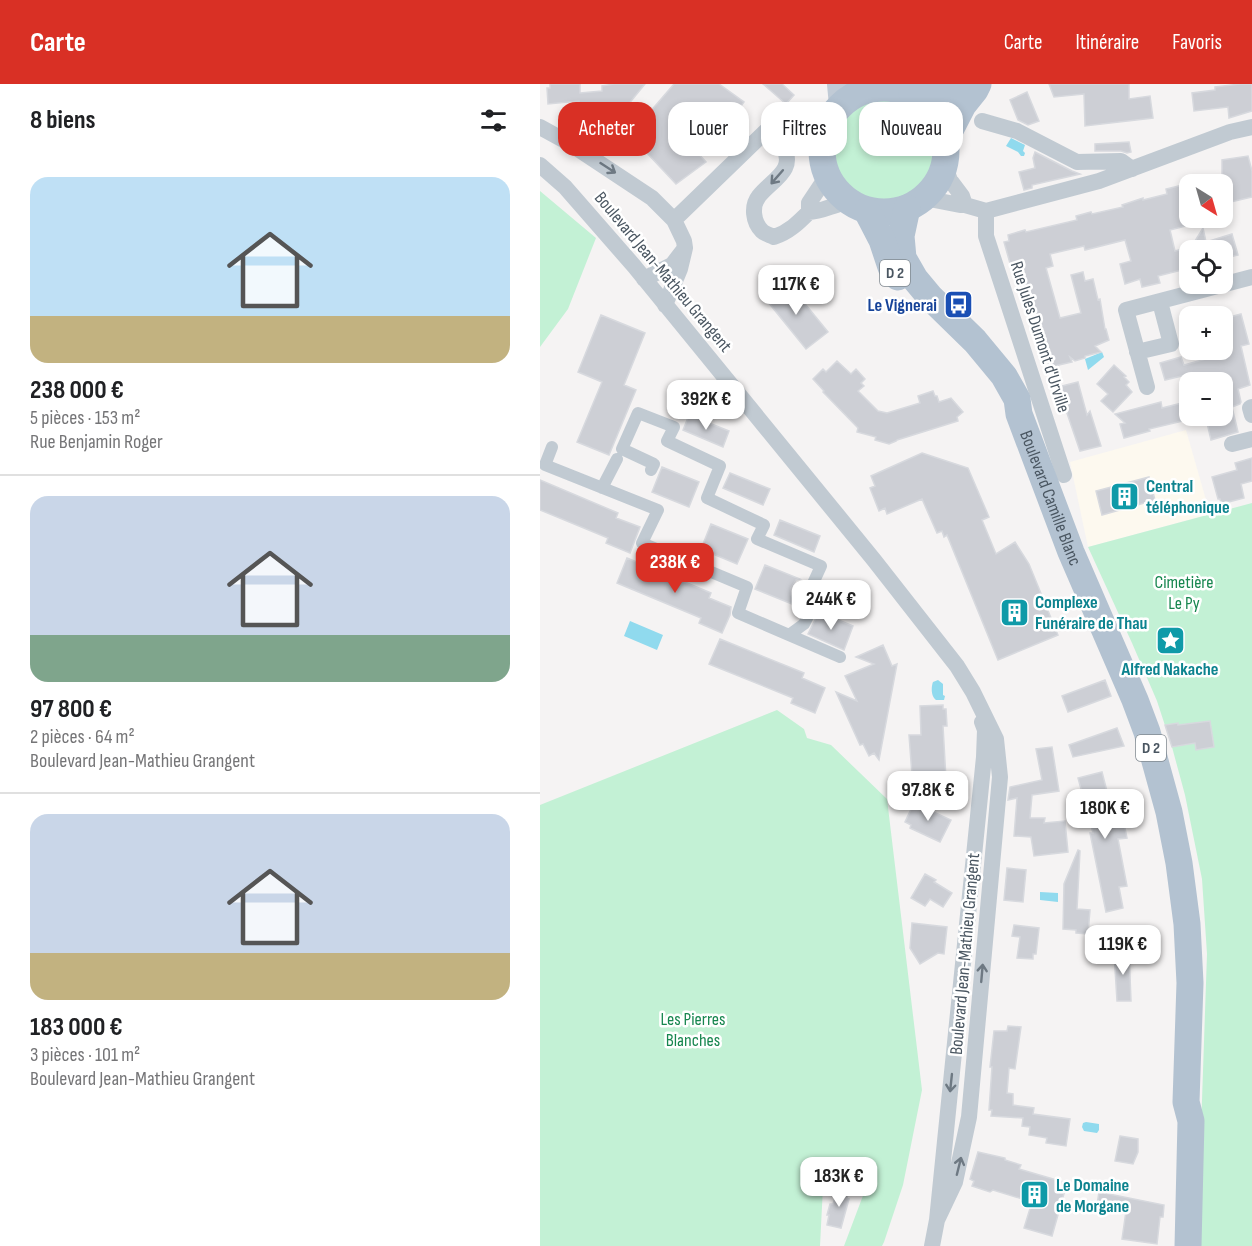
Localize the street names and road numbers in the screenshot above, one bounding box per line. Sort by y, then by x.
street label: Boulevard Jean-Mathieu Grangent [590,188,736,357]
street label: Rue Jules Dumont d'Urville [1006,259,1074,415]
road number: D 2 [880,260,910,286]
street label: Boulevard Camille Blanc [1016,427,1086,569]
road number: D 2 [1136,735,1166,761]
street label: Boulevard Jean-Mathieu Grangent [946,852,984,1056]

